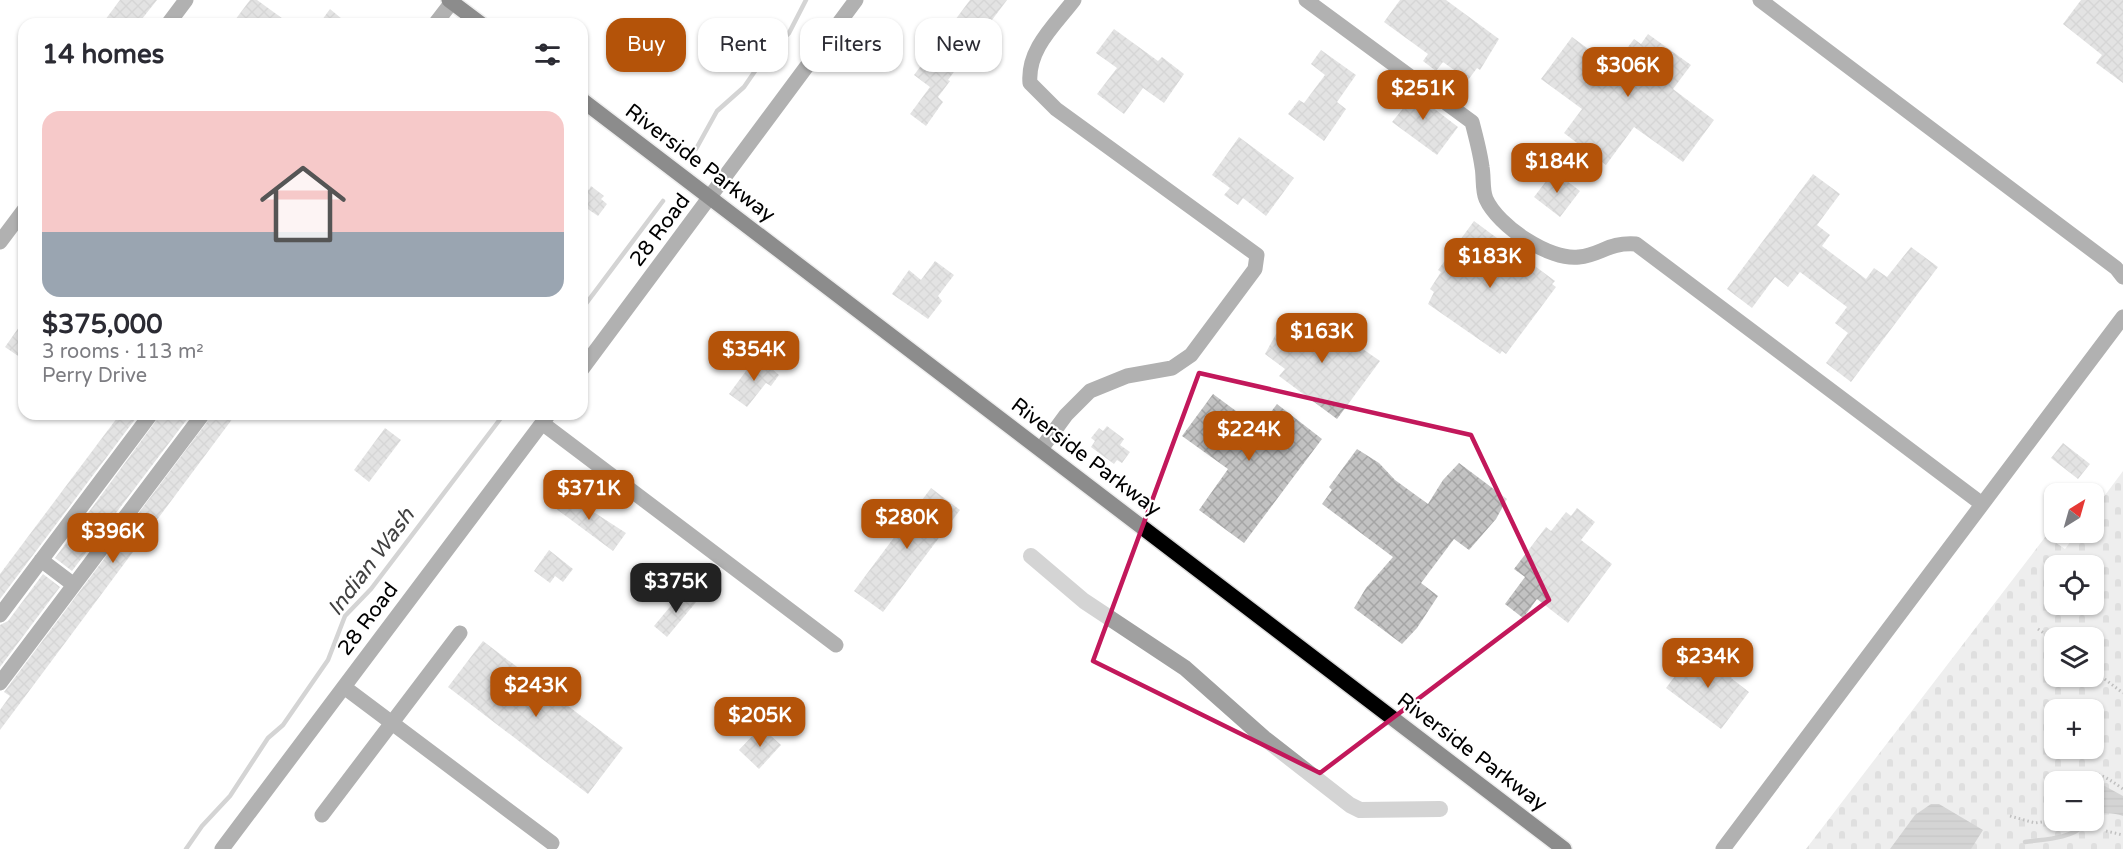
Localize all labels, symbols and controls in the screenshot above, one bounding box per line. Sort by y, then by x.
chip: Buy [606,18,686,72]
chip: Rent [698,18,788,72]
chip: Filters [800,18,903,72]
chip: New [915,18,1002,72]
icon: filters [531,38,564,71]
text: 14 homes [42,39,164,70]
pin: $306K [1586,47,1670,98]
text: $306K [1596,54,1660,78]
pin: $251K [1381,70,1465,121]
text: $251K [1391,77,1455,101]
street label: Riverside Parkway [620,98,780,228]
pin: $184K [1515,143,1599,194]
icon: home [249,150,357,258]
text: $184K [1525,150,1589,174]
street label: 28 Road [625,189,695,271]
pin: $183K [1448,238,1532,289]
text: $183K [1458,245,1522,269]
text: $375,000 [42,309,162,340]
pin: $163K [1280,313,1364,364]
text: $163K [1290,320,1354,344]
pin: $354K [712,331,796,382]
text: $354K [722,338,786,362]
text: 3 rooms · 113 m² [42,340,204,364]
text: Perry Drive [42,364,147,388]
street label: Riverside Parkway [1006,392,1166,522]
pin: $224K [1207,411,1291,462]
text: $224K [1217,418,1281,442]
pin: $371K [547,470,631,521]
text: $371K [557,477,621,501]
north arrow [2044,483,2104,543]
map controls [2044,483,2104,831]
pin: $280K [865,499,949,550]
water label: Indian Wash [322,503,420,621]
text: $280K [875,506,939,530]
pin: $396K [71,513,155,564]
text: $396K [81,520,145,544]
button: locate [2044,555,2104,615]
pin: $375K [634,563,718,614]
text: $375K [644,570,708,594]
street label: 28 Road [333,578,403,660]
button: layers [2044,627,2104,687]
pin: $234K [1666,638,1750,689]
text: $234K [1676,645,1740,669]
pin: $243K [494,667,578,718]
text: $243K [504,674,568,698]
street label: Riverside Parkway [1392,687,1552,817]
pin: $205K [718,697,802,748]
button: + [2044,699,2104,759]
text: $205K [728,704,792,728]
button: − [2044,771,2104,831]

